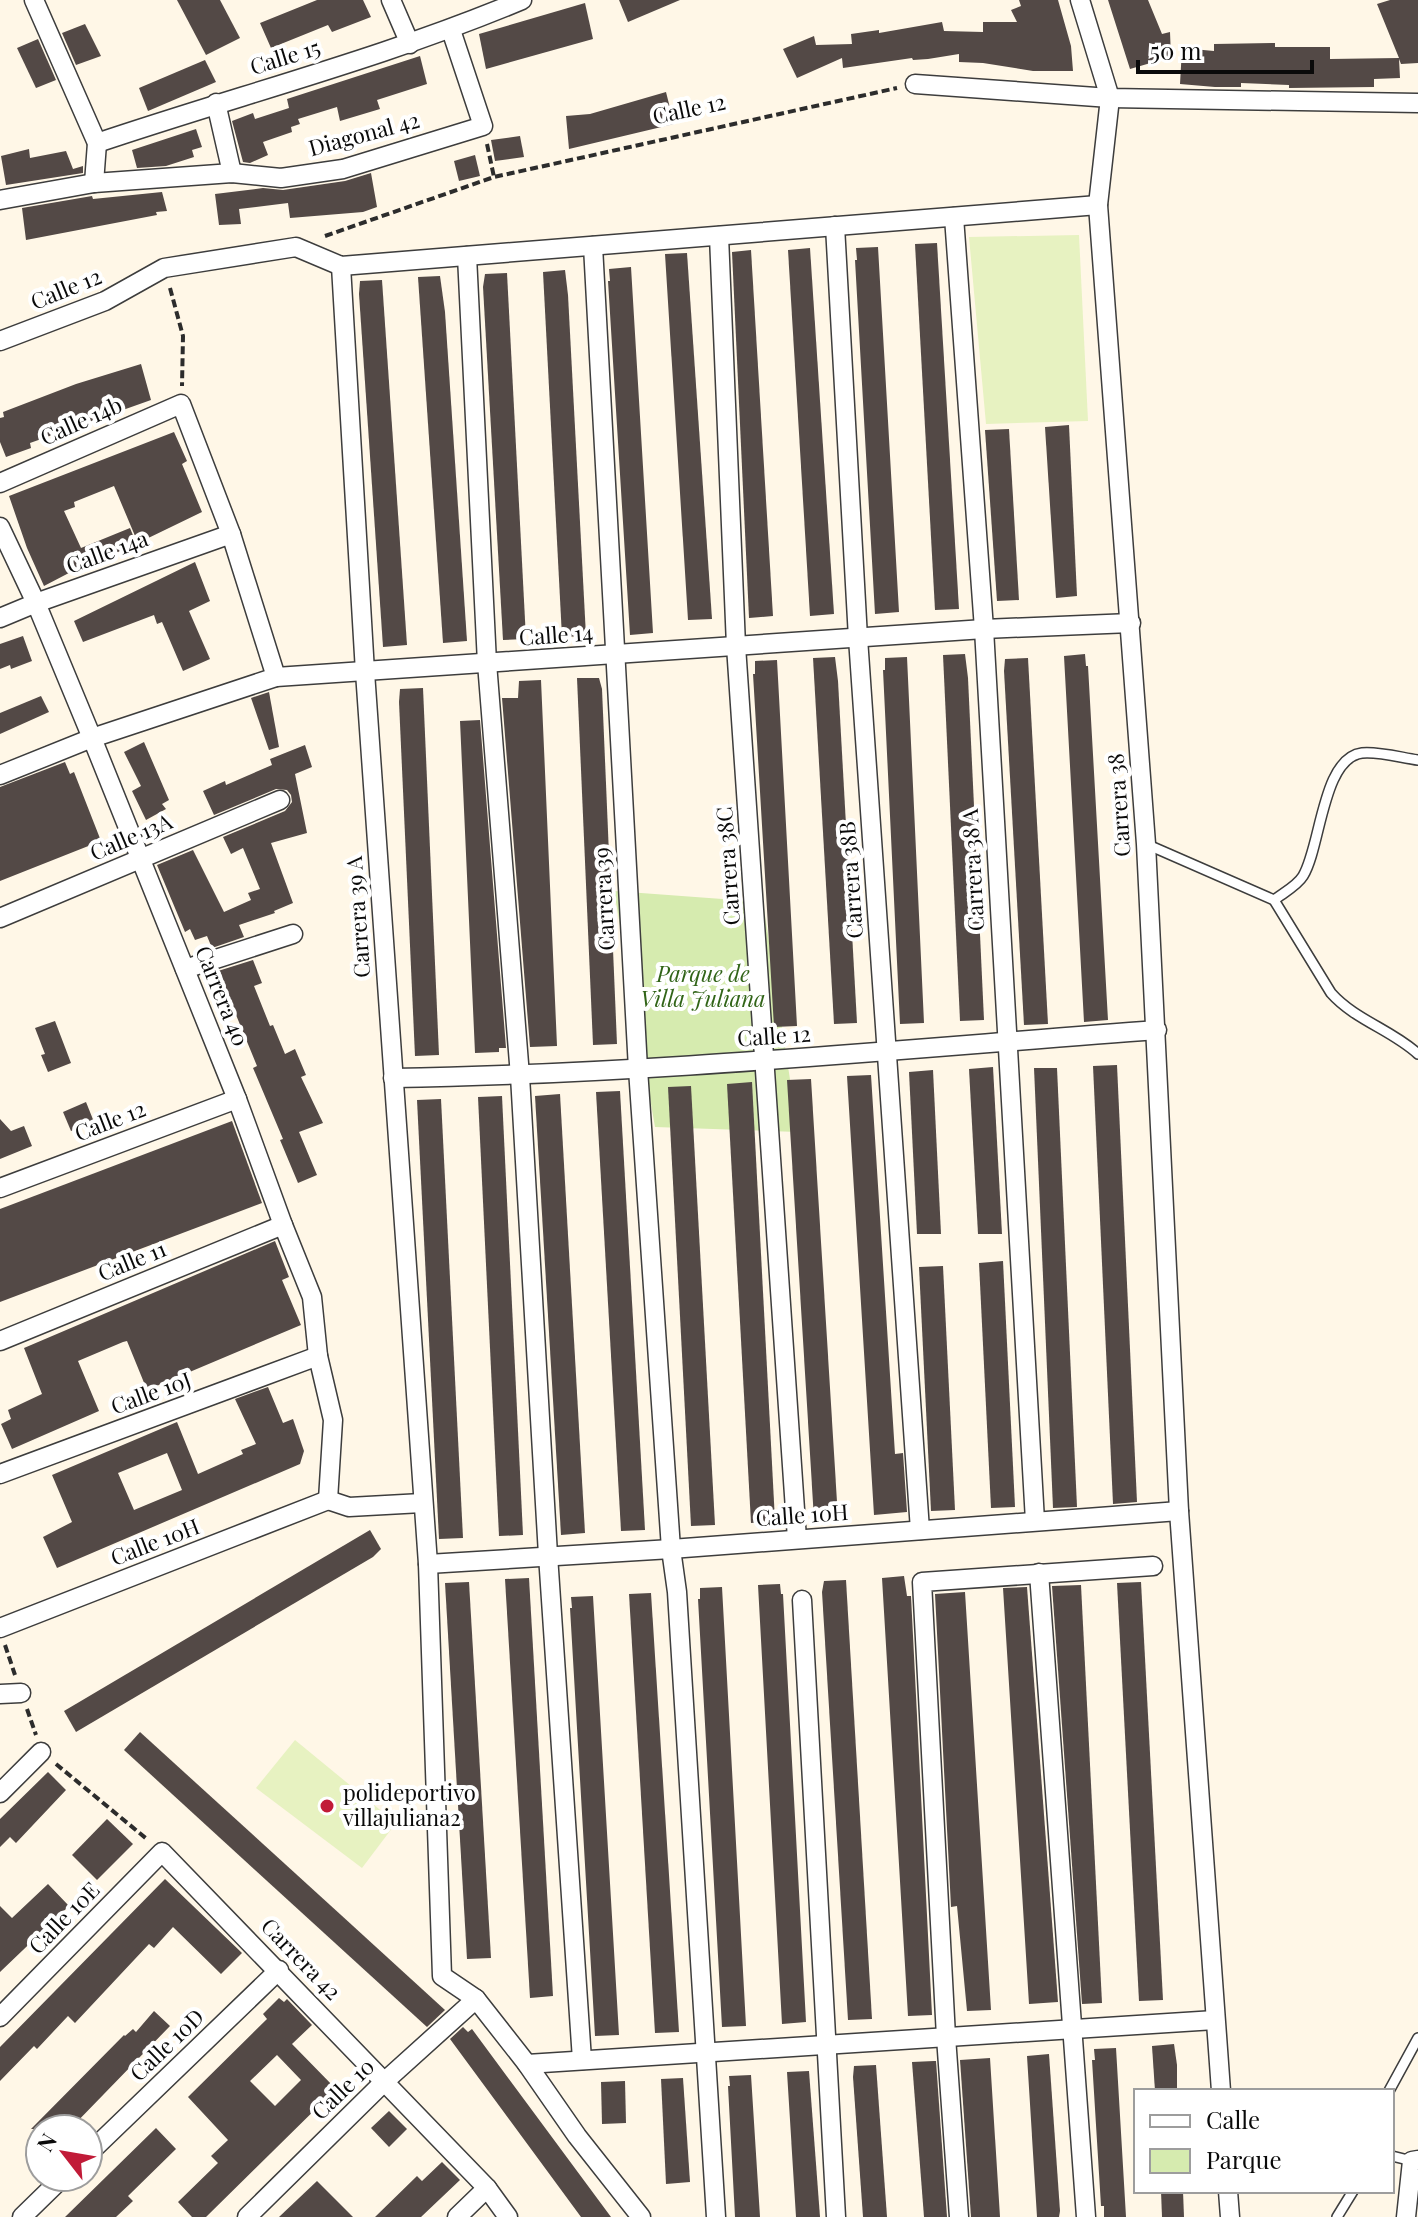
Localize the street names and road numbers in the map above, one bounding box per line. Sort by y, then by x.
street label: Calle 15 [246,31,324,81]
street label: Calle 12 [650,86,728,130]
street label: Diagonal 42 [305,104,422,162]
street label: Calle 12 [26,260,105,316]
street label: Calle 14b [35,389,126,451]
street label: Calle 14a [62,522,152,580]
street label: Calle 14 [518,616,594,652]
street label: Carrera 38 [1099,752,1137,858]
street label: Calle 13A [85,805,176,867]
street label: Carrera 38C [708,806,746,926]
street label: Carrera 38 A [954,808,990,932]
street label: Carrera 38B [831,820,869,940]
street label: Carrera 39 [585,847,621,951]
street label: Carrera 39 A [338,855,376,979]
street label: Carrera 40 [189,941,257,1050]
street label: Calle 12 [736,1017,812,1053]
street label: Calle 12 [70,1093,149,1147]
street label: Calle 11 [93,1233,170,1287]
street label: Calle 10J [106,1364,195,1420]
street label: Calle 10H [754,1496,849,1532]
street label: Calle 10H [106,1510,203,1572]
street label: Calle 10E [21,1875,105,1960]
street label: Carrera 42 [255,1911,348,2006]
street label: Calle 10D [123,2001,210,2087]
street label: Calle 10 [304,2051,380,2126]

